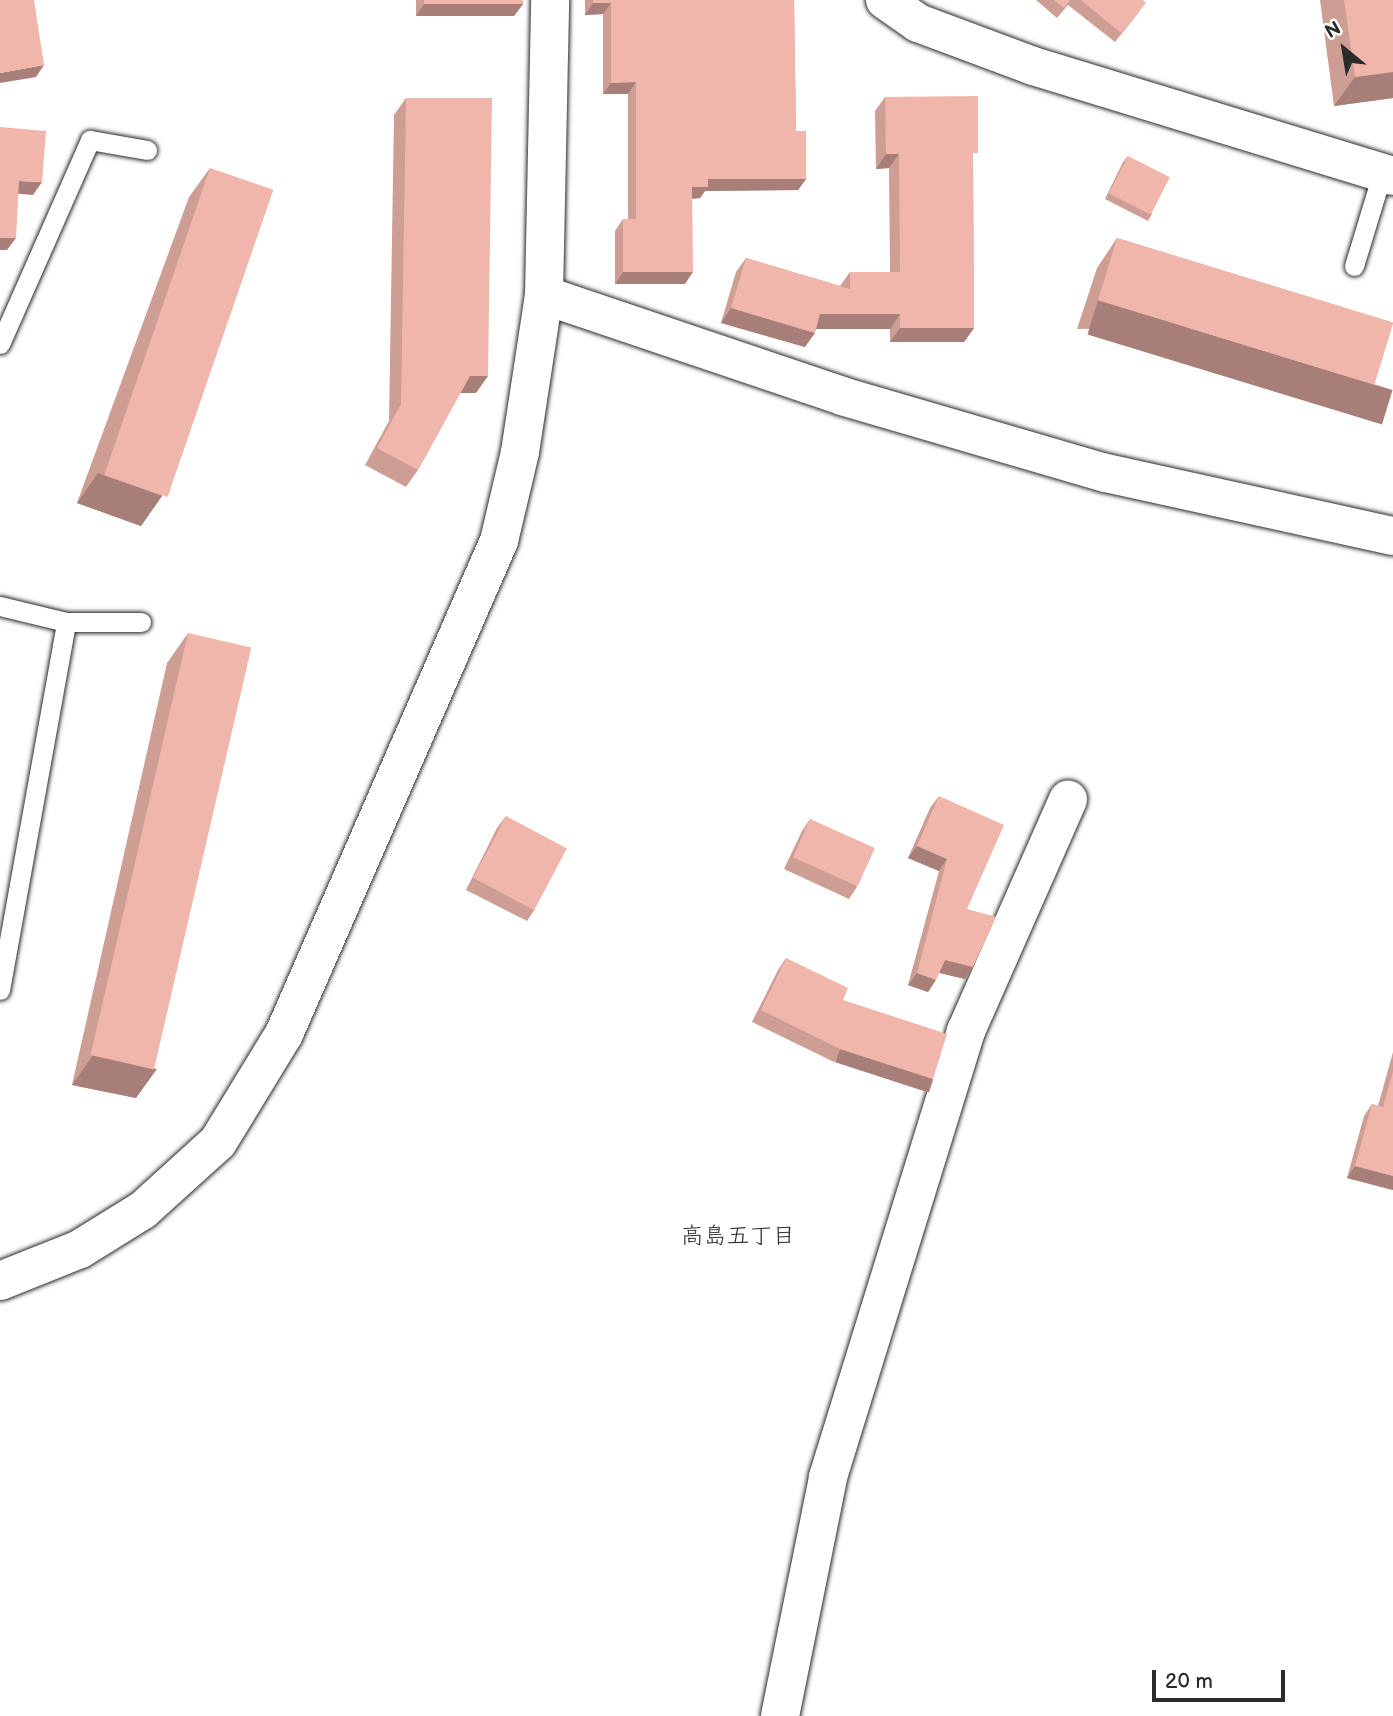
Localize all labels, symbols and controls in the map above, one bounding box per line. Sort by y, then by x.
north arrow [1309,14,1379,84]
text: N [1321,17,1345,44]
district label: 高島五丁目 [681,1222,795,1250]
scale bar [1155,1656,1288,1700]
text: 20 m [1165,1669,1213,1694]

